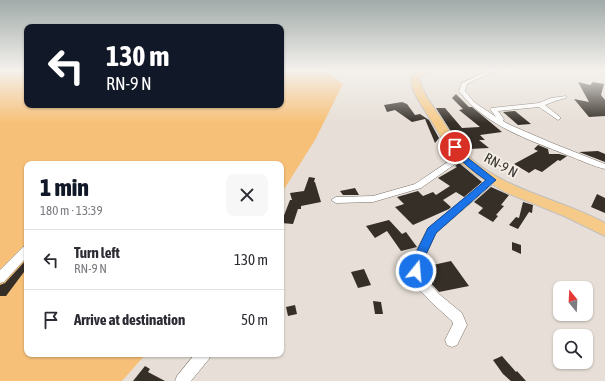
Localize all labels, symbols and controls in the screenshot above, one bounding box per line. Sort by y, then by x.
icon: left [40,40,92,92]
text: 130 m [106,40,169,72]
text: RN-9 N [106,73,152,94]
pin [438,130,472,164]
icon: arrive [444,136,466,158]
street label: RN-9 N [482,149,520,181]
text: 1 min [40,174,89,201]
button: close [226,174,268,216]
text: 180 m · 13:39 [40,203,103,218]
text: Turn left [74,244,120,261]
icon: left [40,249,62,271]
position arrow [395,250,437,292]
text: 130 m [234,251,268,268]
text: RN-9 N [74,261,107,276]
north arrow [553,281,593,321]
map controls [553,281,593,369]
icon: arrive [40,309,62,331]
text: Arrive at destination [74,311,185,328]
text: 50 m [241,311,268,328]
button: search [553,329,593,369]

